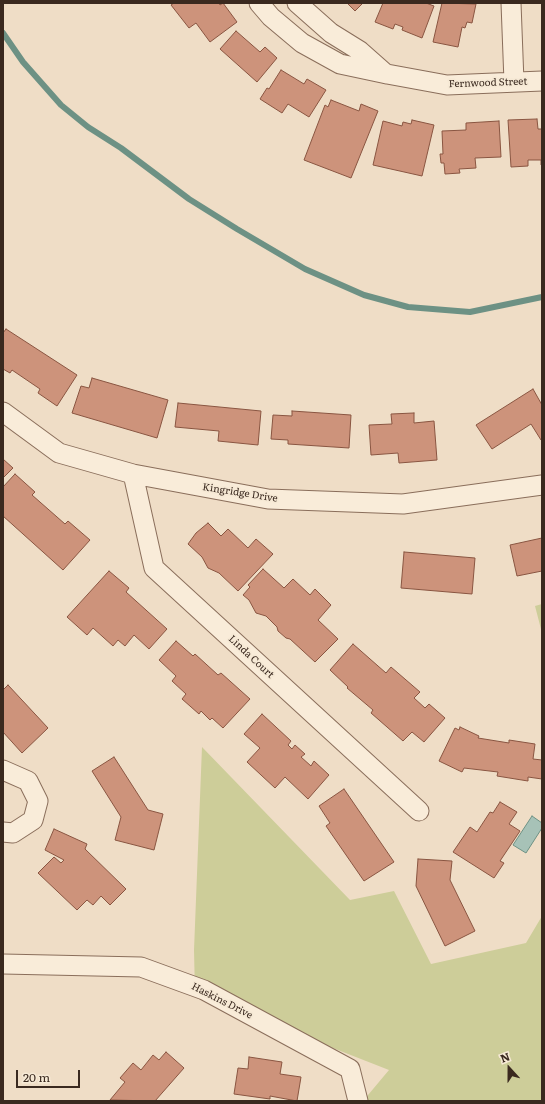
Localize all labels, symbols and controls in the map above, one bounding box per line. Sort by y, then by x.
street label: Fernwood Street [448,76,528,90]
street label: Kingridge Drive [201,481,279,505]
street label: Linda Court [226,633,276,681]
street label: Haskins Drive [189,980,255,1022]
north arrow [489,1048,529,1088]
text: N [498,1048,512,1066]
scale bar [18,1062,82,1088]
text: 20 m [23,1068,50,1086]

